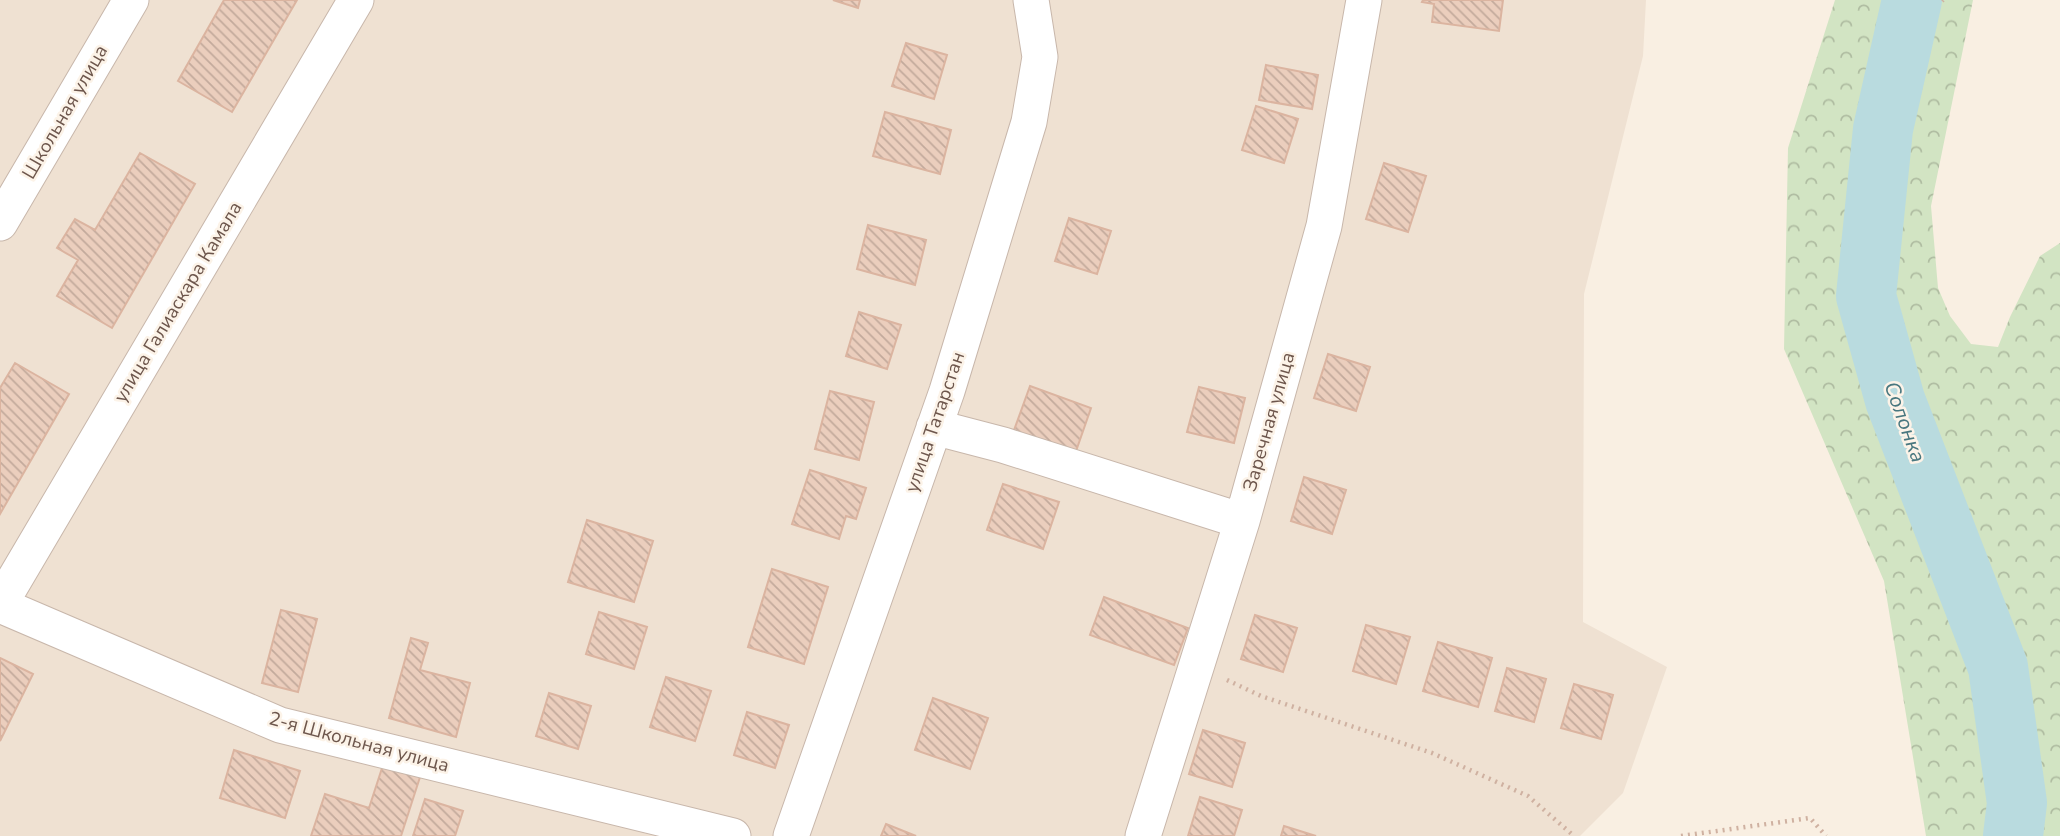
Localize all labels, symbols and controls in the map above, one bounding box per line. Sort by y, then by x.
street label: Школьная улица [16,40,114,184]
street label: улица Галиаскара Камала [108,197,248,407]
street label: улица Татарстан [899,348,971,496]
street label: Заречная улица [1237,349,1301,495]
water label: Солонка [1877,378,1933,466]
street label: 2-я Школьная улица [266,705,452,779]

